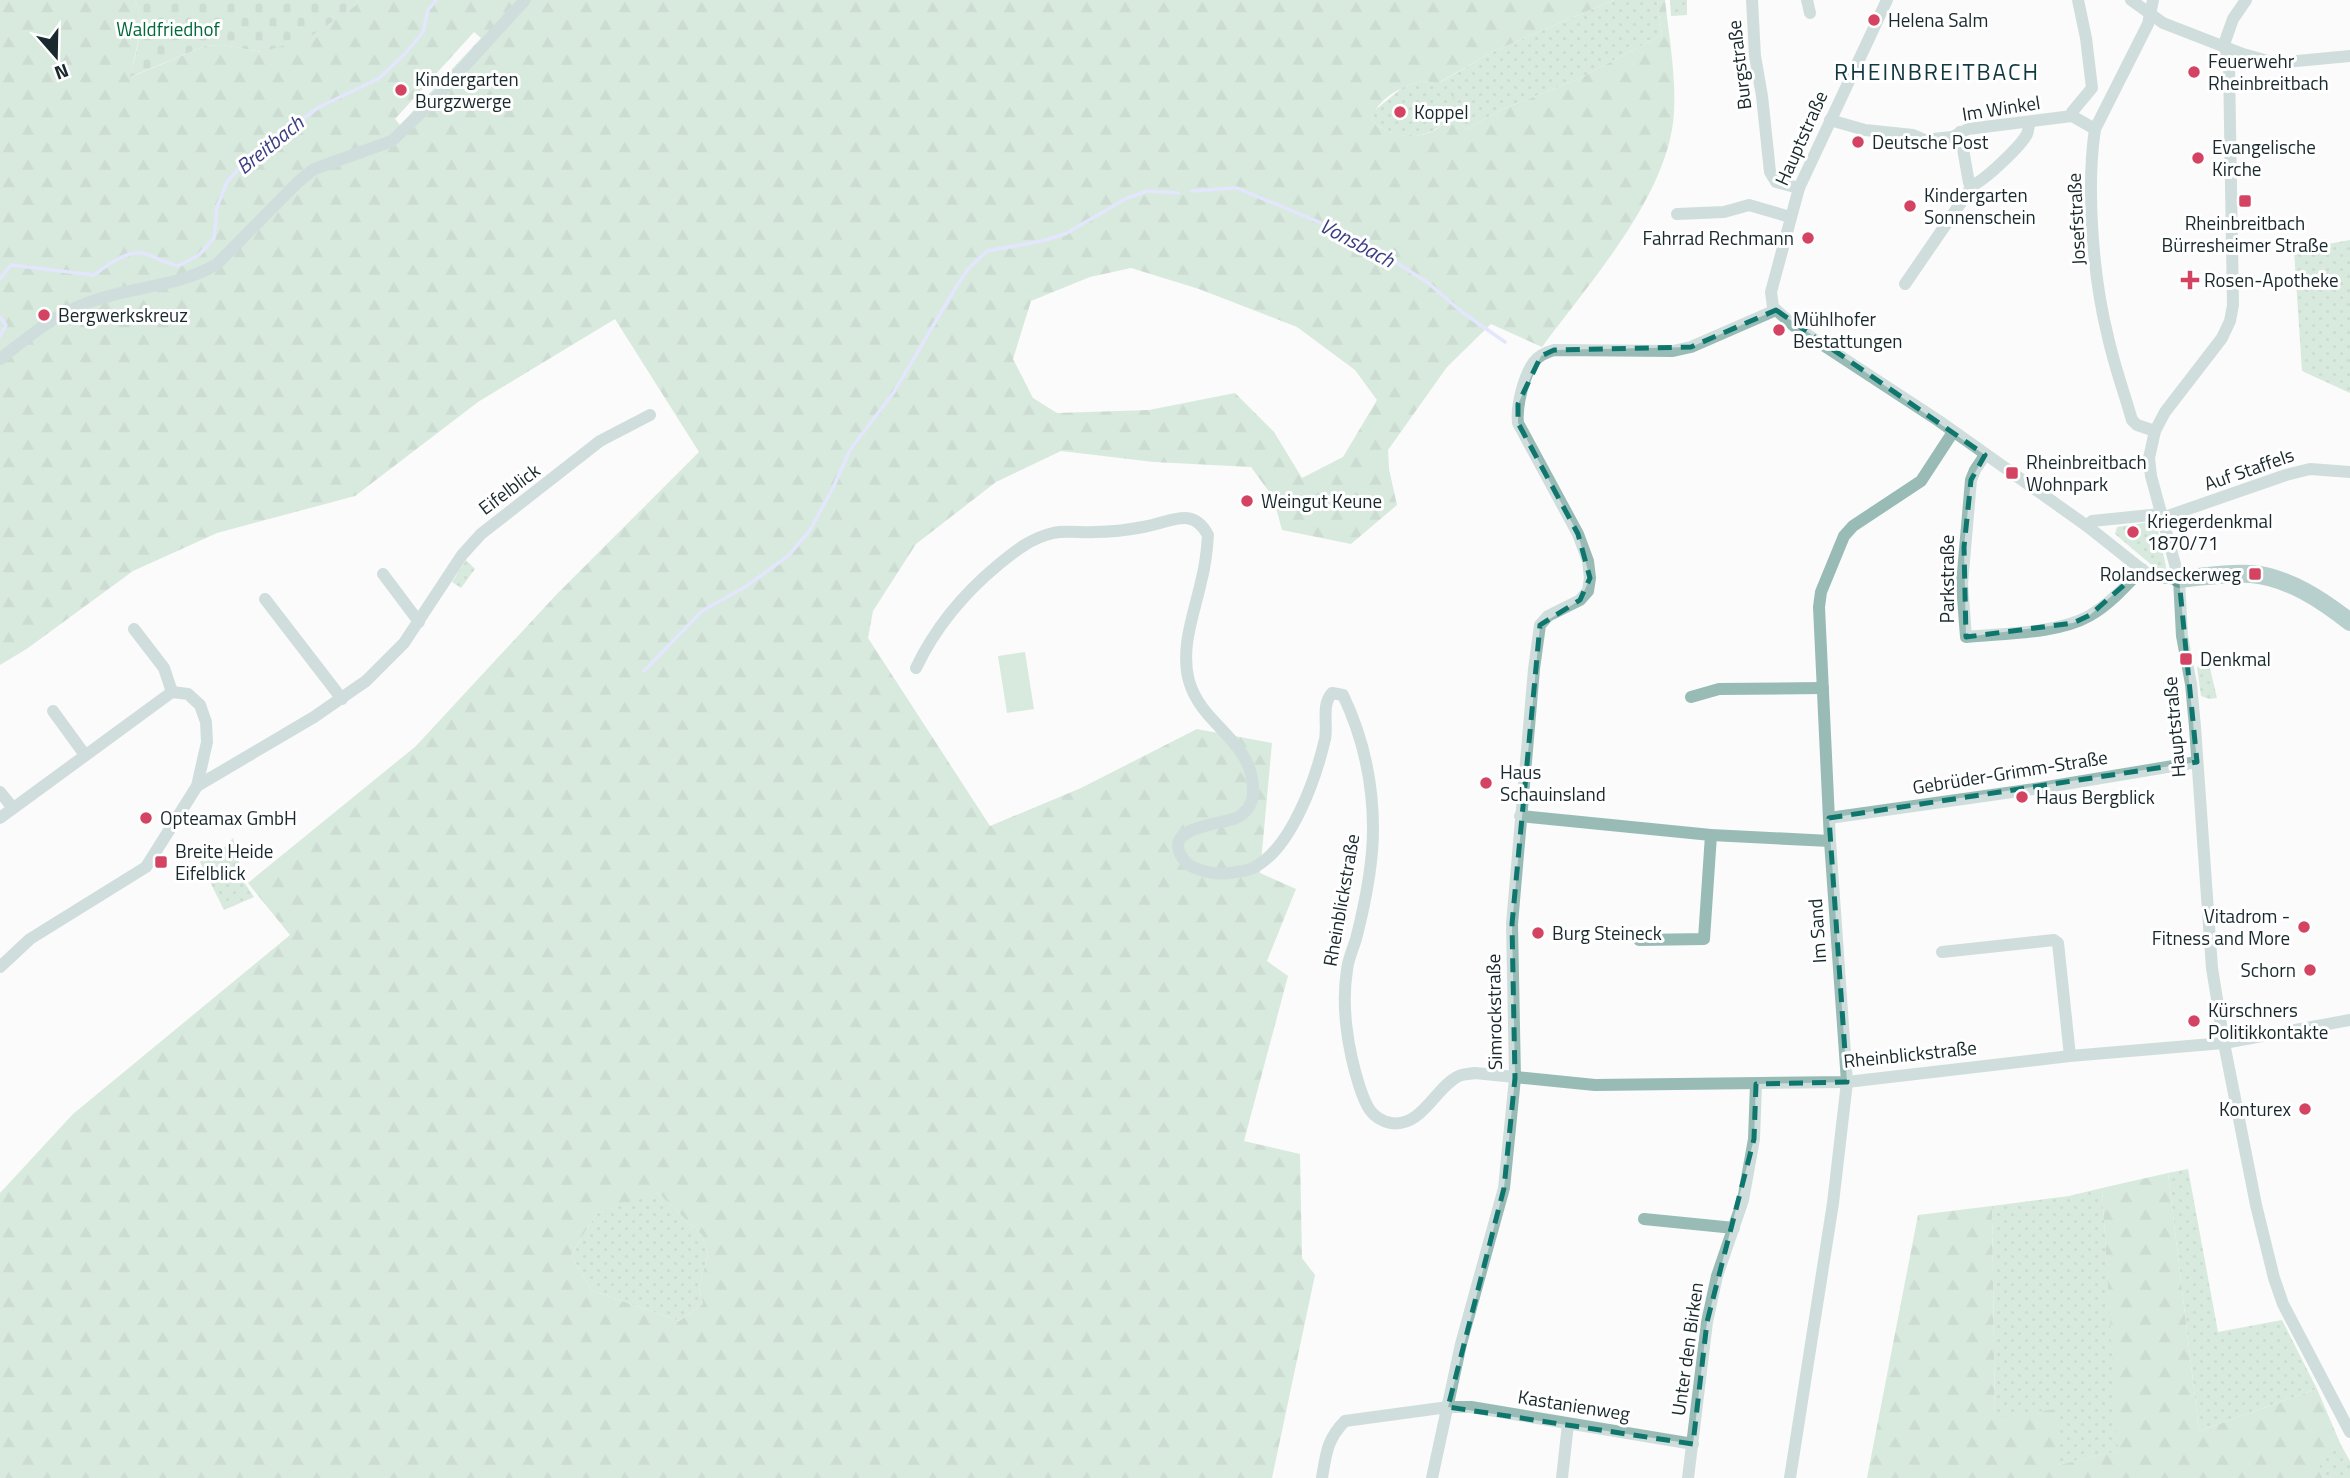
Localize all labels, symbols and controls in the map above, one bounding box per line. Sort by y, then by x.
place label: Helena Salm [1888,5,1988,34]
marker: Helena Salm [1866,12,1882,28]
park label: Waldfriedhof [116,14,221,43]
street label: Burgstraße [1719,19,1758,112]
north arrow [21,21,91,91]
place label: Feuerwehr Rheinbreitbach [2208,46,2329,97]
district label: RHEINBREITBACH [1834,54,2040,89]
text: N [51,57,73,88]
place label: Kindergarten Burgzwerge [415,64,519,115]
marker: Feuerwehr Rheinbreitbach [2186,64,2202,80]
marker: Kindergarten Burgzwerge [393,82,409,98]
street label: Hauptstraße [1767,86,1834,190]
street label: Im Winkel [1960,87,2042,128]
place label: Koppel [1414,97,1469,126]
marker: Koppel [1392,104,1408,120]
water label: Breitbach [229,107,311,182]
place label: Deutsche Post [1872,127,1989,156]
place label: Evangelische Kirche [2212,132,2316,183]
marker: Deutsche Post [1850,134,1866,150]
marker: Evangelische Kirche [2190,150,2206,166]
street label: Josefstraße [2059,172,2092,266]
place label: Kindergarten Sonnenschein [1924,180,2036,231]
marker: Rheinbreitbach Bürresheimer Straße [2237,193,2253,209]
marker: Kindergarten Sonnenschein [1902,198,1918,214]
place label: Rheinbreitbach Bürresheimer Straße [2162,208,2328,259]
water label: Vonsbach [1314,209,1401,275]
place label: Fahrrad Rechmann [1643,223,1794,252]
marker: Fahrrad Rechmann [1800,230,1816,246]
place label: Rosen-Apotheke [2204,265,2339,294]
marker: Rosen-Apotheke [2182,272,2198,288]
place label: Bergwerkskreuz [58,300,188,329]
place label: Mühlhofer Bestattungen [1793,304,1903,355]
marker: Bergwerkskreuz [36,307,52,323]
marker: Mühlhofer Bestattungen [1771,322,1787,338]
street label: Auf Staffels [2200,440,2298,497]
place label: Rheinbreitbach Wohnpark [2026,447,2147,498]
street label: Eifelblick [472,456,546,521]
marker: Rheinbreitbach Wohnpark [2004,465,2020,481]
place label: Weingut Keune [1261,486,1382,515]
marker: Weingut Keune [1239,493,1255,509]
place label: Kriegerdenkmal 1870/71 [2147,506,2273,557]
marker: Kriegerdenkmal 1870/71 [2125,524,2141,540]
street label: Parkstraße [1932,535,1961,623]
place label: Rolandseckerweg [2100,559,2241,588]
marker: Rolandseckerweg [2247,566,2263,582]
place label: Denkmal [2200,644,2271,673]
marker: Denkmal [2178,651,2194,667]
street label: Hauptstraße [2155,675,2192,779]
street label: Gebrüder-Grimm-Straße [1910,742,2109,801]
place label: Haus Schauinsland [1500,757,1606,808]
marker: Haus Schauinsland [1478,775,1494,791]
place label: Haus Bergblick [2036,782,2155,811]
marker: Haus Bergblick [2014,789,2030,805]
place label: Opteamax GmbH [160,803,297,832]
marker: Opteamax GmbH [138,810,154,826]
street label: Rheinblickstraße [1315,831,1366,968]
place label: Breite Heide Eifelblick [175,836,273,887]
marker: Breite Heide Eifelblick [153,854,169,870]
street label: Im Sand [1800,898,1833,964]
place label: Vitadrom - Fitness and More [2152,901,2290,952]
place label: Burg Steineck [1552,918,1662,947]
marker: Vitadrom - Fitness and More [2296,919,2312,935]
marker: Burg Steineck [1530,925,1546,941]
street label: Simrockstraße [1478,954,1509,1070]
place label: Schorn [2240,955,2296,984]
marker: Schorn [2302,962,2318,978]
place label: Kürschners Politikkontakte [2208,995,2328,1046]
marker: Kürschners Politikkontakte [2186,1013,2202,1029]
street label: Rheinblickstraße [1842,1032,1978,1075]
place label: Konturex [2219,1094,2291,1123]
marker: Konturex [2297,1101,2313,1117]
street label: Unter den Birken [1663,1280,1710,1418]
street label: Kastanienweg [1516,1381,1632,1428]

